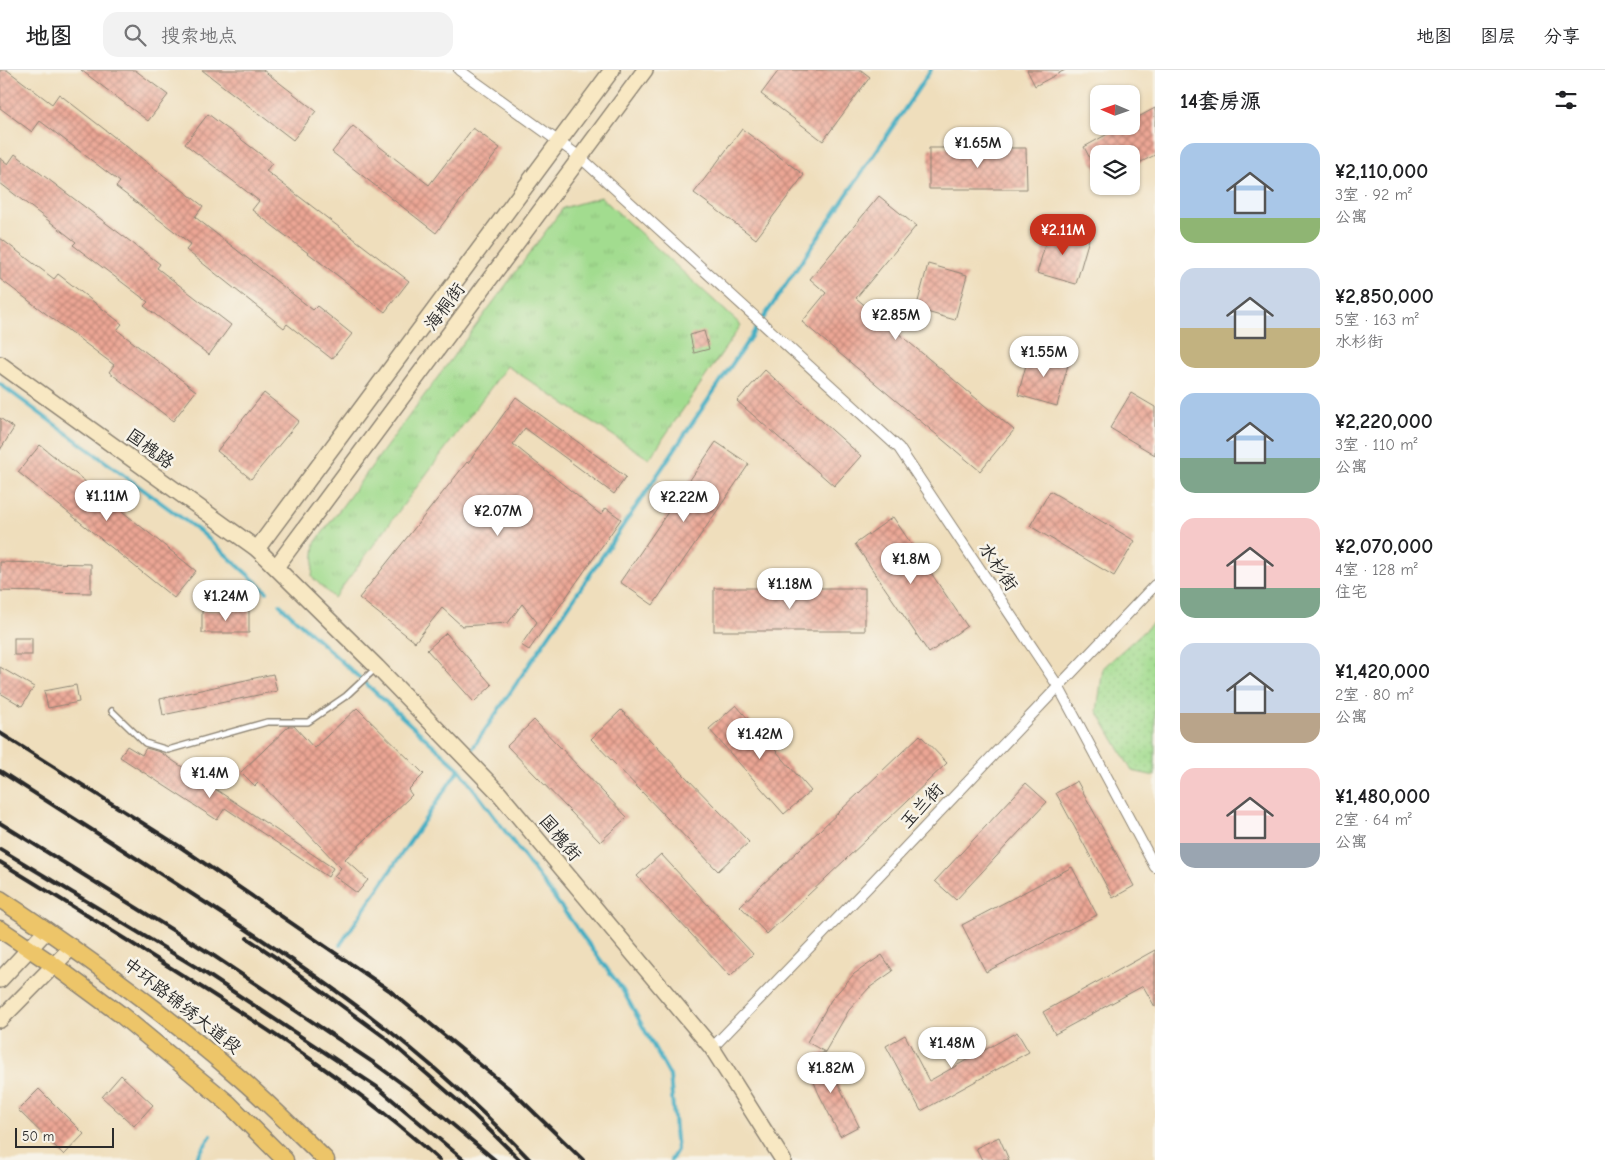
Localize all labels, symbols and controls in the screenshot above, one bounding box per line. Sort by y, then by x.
search box [103,12,453,57]
icon: search [121,21,149,49]
text: 地图 [25,22,73,50]
text: 搜索地点 [161,25,237,47]
text: 地图 [1416,26,1452,47]
text: 图层 [1480,26,1516,47]
text: 分享 [1544,26,1580,47]
north arrow [1090,85,1140,135]
map controls [1090,85,1140,195]
icon: filters [1552,86,1580,114]
text: 14套房源 [1180,89,1261,113]
pin: ¥1.65M [937,126,1019,169]
text: ¥1.65M [955,134,1001,152]
button: layers [1090,145,1140,195]
text: ¥2,110,000 [1335,159,1428,183]
icon: home [1220,163,1280,223]
text: 3室 · 92 m² [1335,186,1412,204]
text: 公寓 [1335,208,1367,226]
pin: ¥2.11M [1022,214,1104,256]
text: ¥2.11M [1041,221,1085,239]
street label: 海桐街 [420,279,470,335]
text: ¥2,850,000 [1335,284,1434,308]
icon: home [1220,288,1280,348]
pin: ¥2.85M [855,298,937,341]
text: ¥2.85M [872,306,920,324]
text: 5室 · 163 m² [1335,311,1419,329]
text: 水杉街 [1335,333,1383,351]
pin: ¥1.55M [1003,336,1085,378]
text: ¥1.55M [1021,343,1067,361]
text: ¥2,220,000 [1335,409,1433,433]
icon: home [1220,413,1280,473]
street label: 国槐路 [122,425,178,473]
text: 3室 · 110 m² [1335,436,1418,454]
text: 公寓 [1335,458,1367,476]
pin: ¥1.11M [66,480,148,522]
pin: ¥2.22M [643,480,725,523]
text: ¥1.11M [86,487,128,505]
text: ¥2.22M [660,488,708,506]
pin: ¥2.07M [457,494,539,537]
text: ¥2.07M [474,502,522,520]
text: ¥2,070,000 [1335,534,1433,558]
icon: home [1220,538,1280,598]
street label: 水杉街 [974,539,1022,595]
pin: ¥1.8M [876,542,946,585]
text: ¥1.8M [892,550,930,568]
text: 4室 · 128 m² [1335,561,1418,579]
pin: ¥1.18M [749,568,831,610]
text: ¥1.18M [768,575,812,593]
pin: ¥1.24M [185,580,267,622]
text: 住宅 [1335,583,1367,601]
text: ¥1.24M [204,587,248,605]
text: ¥1,420,000 [1335,659,1430,683]
icon: home [1220,663,1280,723]
text: 2室 · 80 m² [1335,686,1413,704]
text: 公寓 [1335,708,1367,726]
pin: ¥1.42M [719,718,801,760]
text: ¥1.42M [737,725,783,743]
pin: ¥1.4M [175,756,245,799]
text: ¥1.4M [191,764,229,782]
street label: 玉兰街 [896,779,948,833]
text: ¥1,480,000 [1335,784,1430,808]
icon: home [1220,788,1280,848]
street label: 国槐街 [535,811,585,865]
text: 2室 · 64 m² [1335,811,1412,829]
text: 公寓 [1335,833,1367,851]
street label: 中环路锦绣大道段 [119,953,245,1059]
pin: ¥1.48M [911,1026,993,1069]
text: ¥1.48M [929,1034,975,1052]
pin: ¥1.82M [790,1052,872,1094]
text: ¥1.82M [808,1059,854,1077]
scale bar [15,1125,114,1148]
text: 50 m [22,1128,54,1145]

